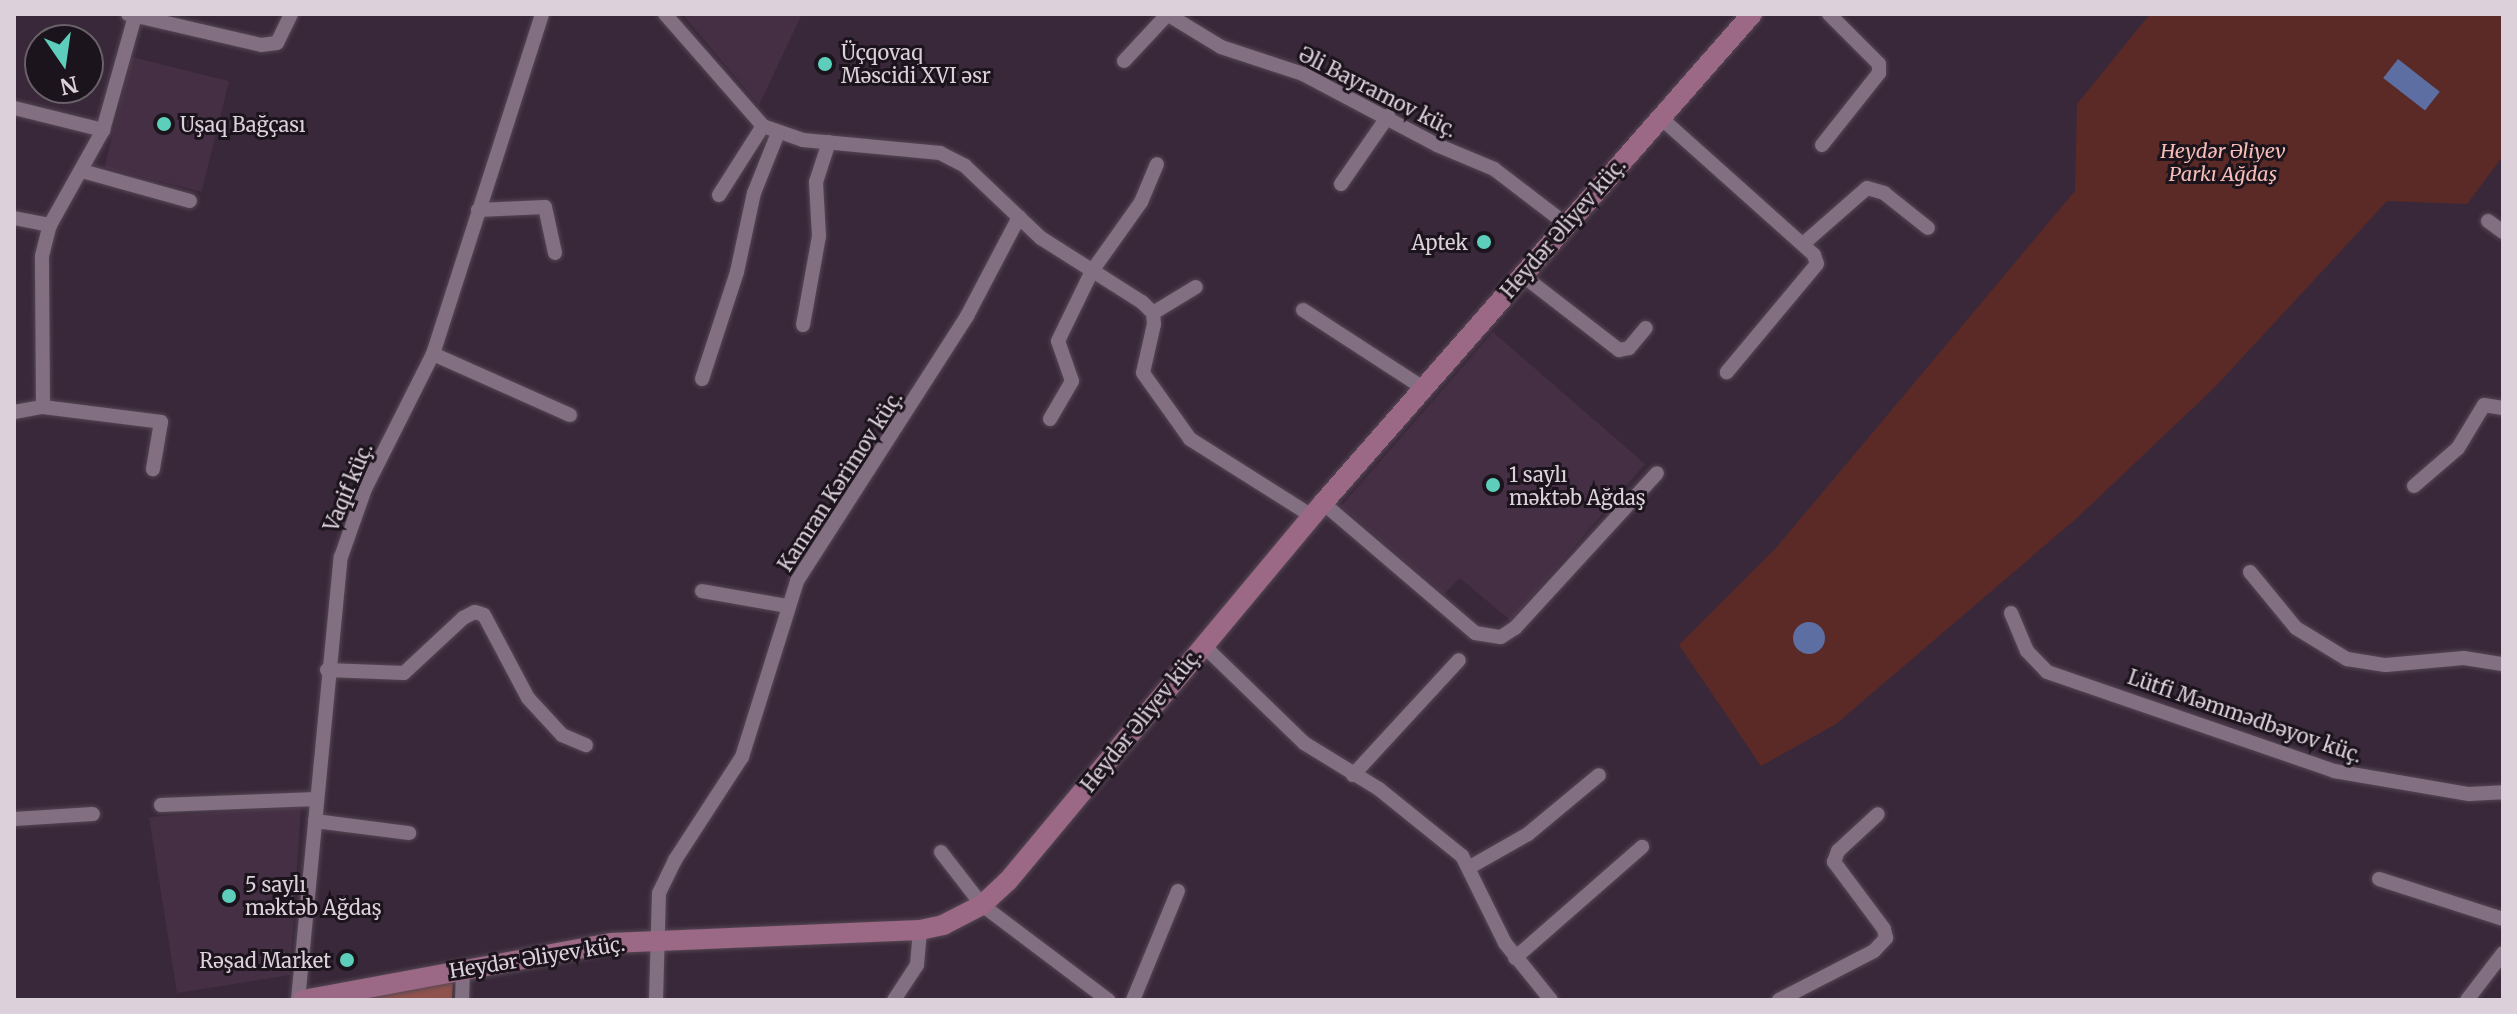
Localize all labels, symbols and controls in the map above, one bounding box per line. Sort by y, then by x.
north arrow [24,24,104,104]
place label: Üçqovaq Məscidi XVI əsr [841,40,991,87]
street label: Əli Bayramov küç. [1295,42,1461,142]
marker: Üçqovaq Məscidi XVI əsr [816,55,834,73]
text: N [57,70,81,101]
place label: Uşaq Bağçası [180,112,305,136]
marker: Uşaq Bağçası [155,115,173,133]
park label: Heydər Əliyev Parkı Ağdaş [2160,138,2286,185]
street label: Heydər Əliyev küç. [1496,153,1630,303]
place label: Aptek [1411,230,1468,254]
marker: Aptek [1475,233,1493,251]
street label: Kamran Kərimov küç. [773,386,907,576]
street label: Vaqif küç. [319,439,377,535]
place label: 1 saylı məktəb Ağdaş [1509,462,1645,509]
marker: 1 saylı məktəb Ağdaş [1484,476,1502,494]
street label: Heydər Əliyev küç. [1076,643,1206,797]
street label: Lütfi Məmmədbəyov küç. [2125,665,2365,767]
place label: 5 saylı məktəb Ağdaş [245,872,381,919]
marker: 5 saylı məktəb Ağdaş [220,887,238,905]
street label: Heydər Əliyev küç. [447,931,627,983]
place label: Rəşad Market [199,948,331,972]
marker: Rəşad Market [338,951,356,969]

